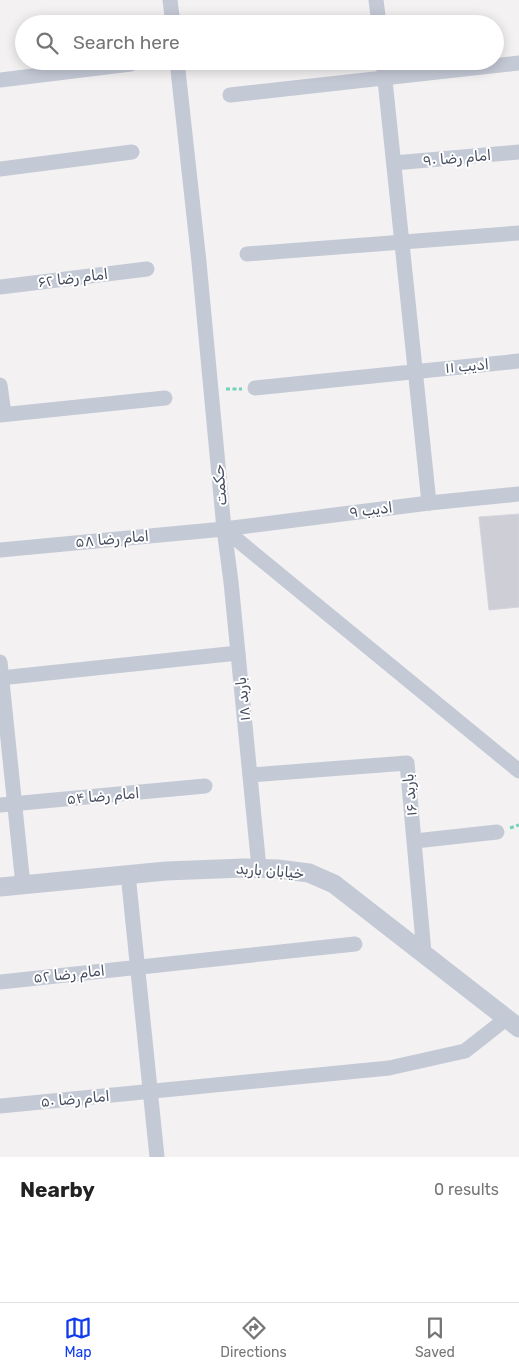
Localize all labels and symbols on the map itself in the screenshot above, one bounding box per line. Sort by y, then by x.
street label: امام رضا ۹۰ [422,146,492,171]
street label: امام رضا ۶۲ [37,265,109,292]
street label: ادیب ۱۱ [444,355,490,377]
street label: حکمت [209,463,231,507]
street label: ادیب ۹ [348,498,394,522]
street label: امام رضا ۵۸ [74,527,150,552]
street label: باربد ۱۸ [232,676,254,722]
street label: باربد ۱۶ [399,773,421,817]
street label: امام رضا ۵۴ [66,784,140,809]
street label: خیابان باربد [235,860,305,882]
street label: امام رضا ۵۲ [32,961,106,988]
street label: امام رضا ۵۰ [40,1087,110,1112]

